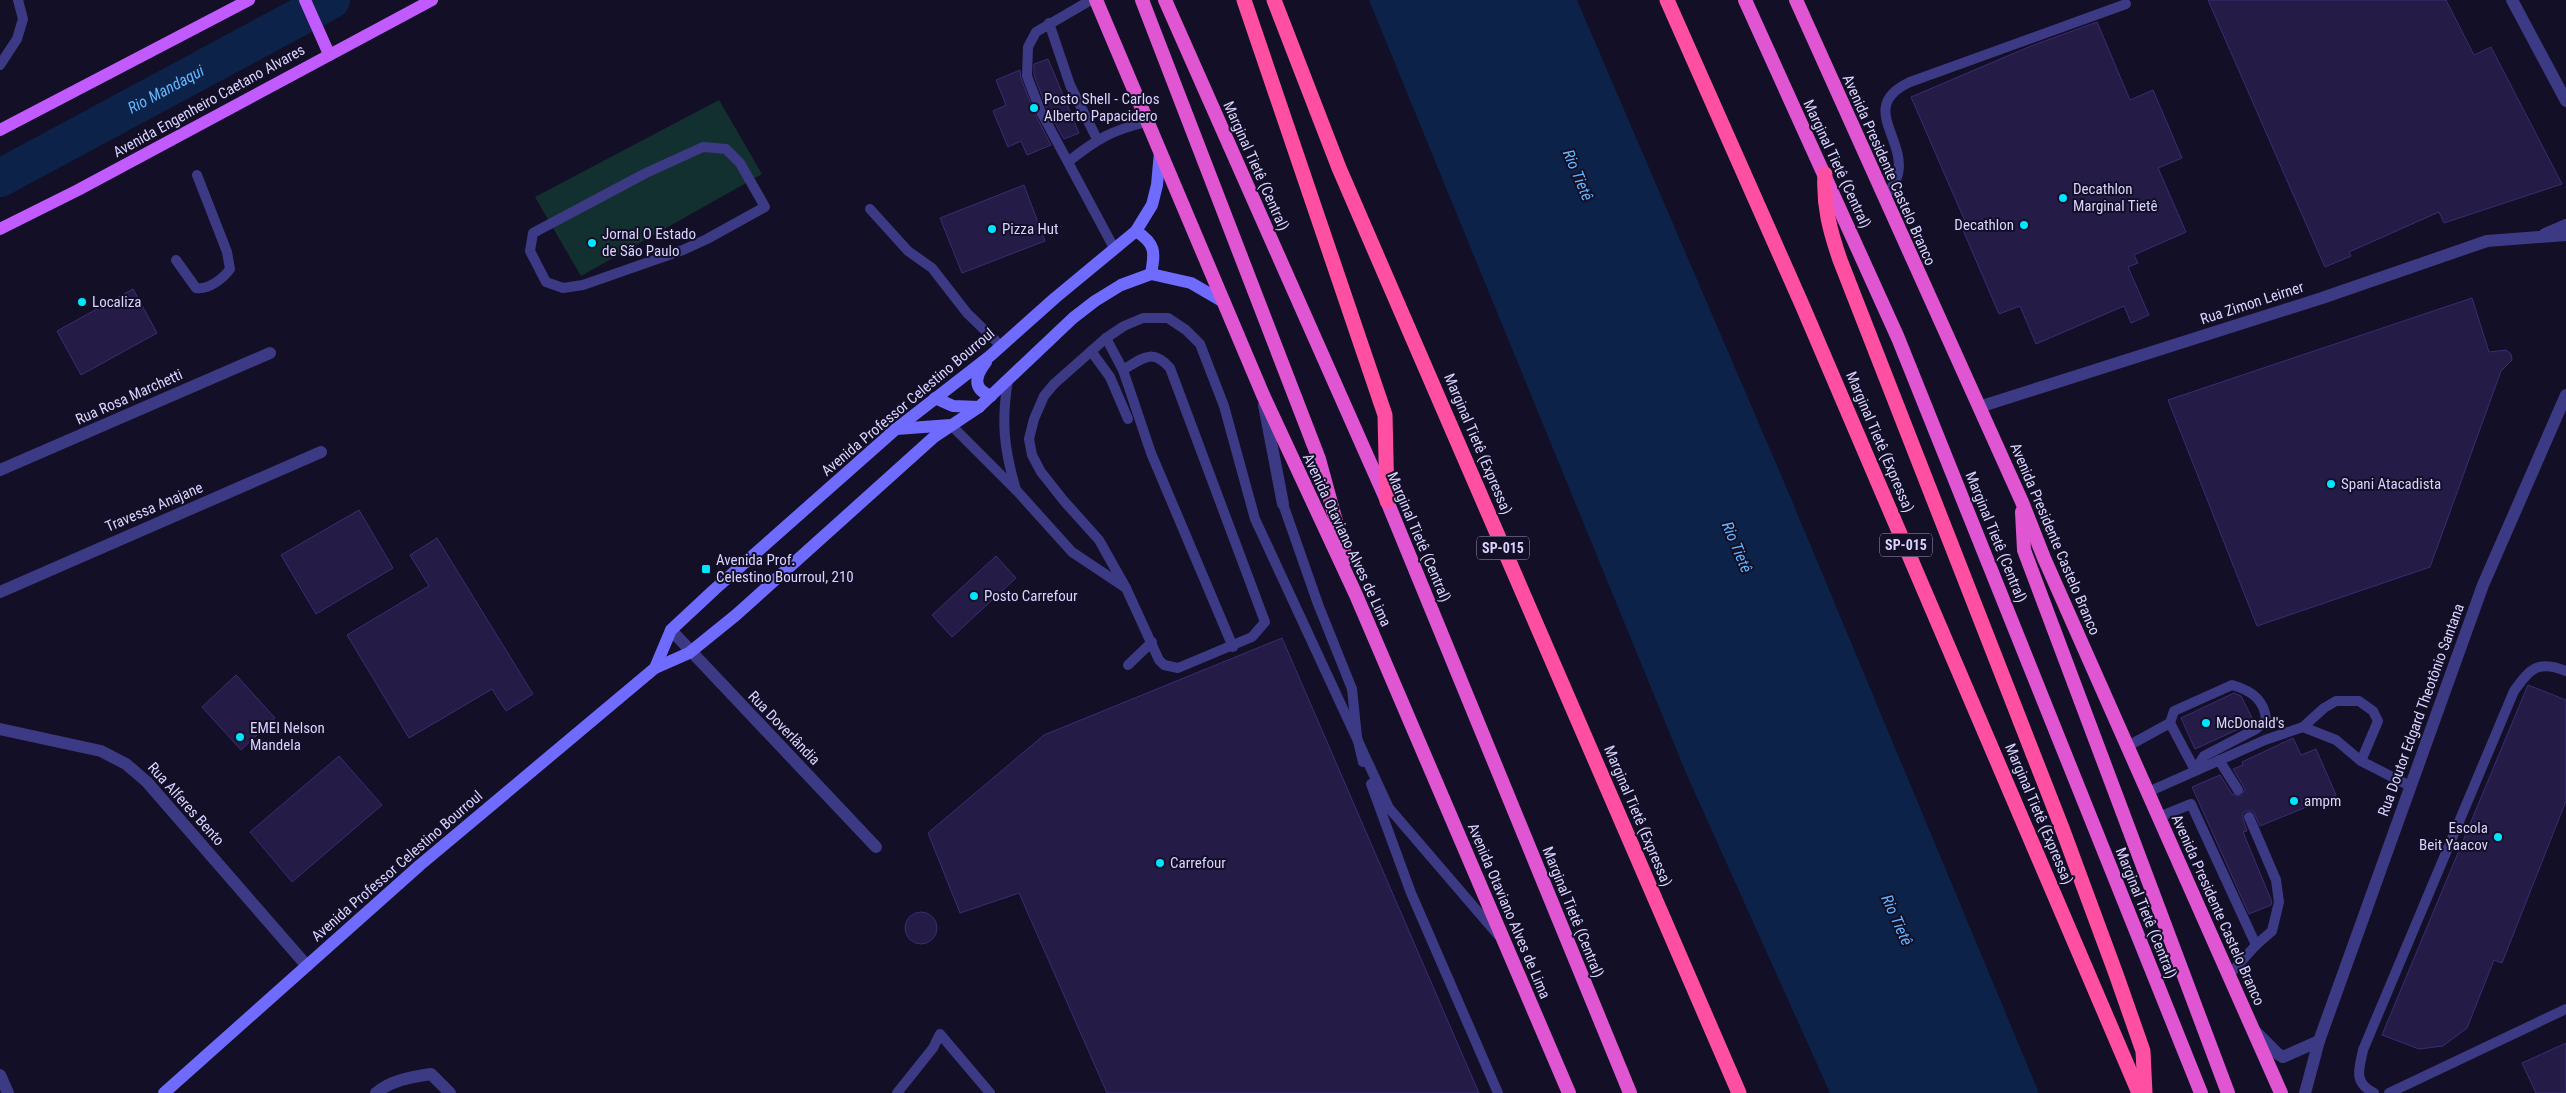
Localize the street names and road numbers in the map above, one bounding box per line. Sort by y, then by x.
street label: Avenida Engenheiro Caetano Alvares [110,41,308,161]
street label: Avenida Presidente Castelo Branco [1839,72,1939,268]
street label: Marginal Tietê (Central) [1799,97,1875,231]
street label: Marginal Tietê (Central) [1219,99,1293,233]
street label: Rua Zimon Leirner [2198,278,2306,328]
street label: Avenida Professor Celestino Bourroul [818,324,998,480]
street label: Rua Rosa Marchetti [73,365,185,429]
street label: Marginal Tietê (Expressa) [1842,369,1918,515]
street label: Marginal Tietê (Expressa) [1440,371,1516,517]
street label: Avenida Presidente Castelo Branco [2006,440,2104,638]
street label: Avenida Otaviano Alves de Lima [1299,451,1395,629]
street label: Marginal Tietê (Central) [1383,469,1455,605]
street label: Marginal Tietê (Central) [1961,469,2031,605]
street label: Travessa Anajane [103,478,205,536]
road number: SP-015 [1880,534,1932,556]
road number: SP-015 [1477,536,1529,560]
street label: Rua Doutor Edgard Theotônio Santana [2374,601,2468,819]
street label: Rua Doverlândia [744,687,824,769]
street label: Marginal Tietê (Expressa) [2001,741,2077,887]
street label: Marginal Tietê (Expressa) [1600,743,1676,889]
street label: Rua Alferes Bento [144,759,228,849]
street label: Avenida Professor Celestino Bourroul [308,787,486,945]
street label: Avenida Presidente Castelo Branco [2168,812,2268,1008]
street label: Avenida Otaviano Alves de Lima [1464,821,1554,1001]
street label: Marginal Tietê (Central) [1538,844,1608,980]
street label: Marginal Tietê (Central) [2111,845,2181,981]

